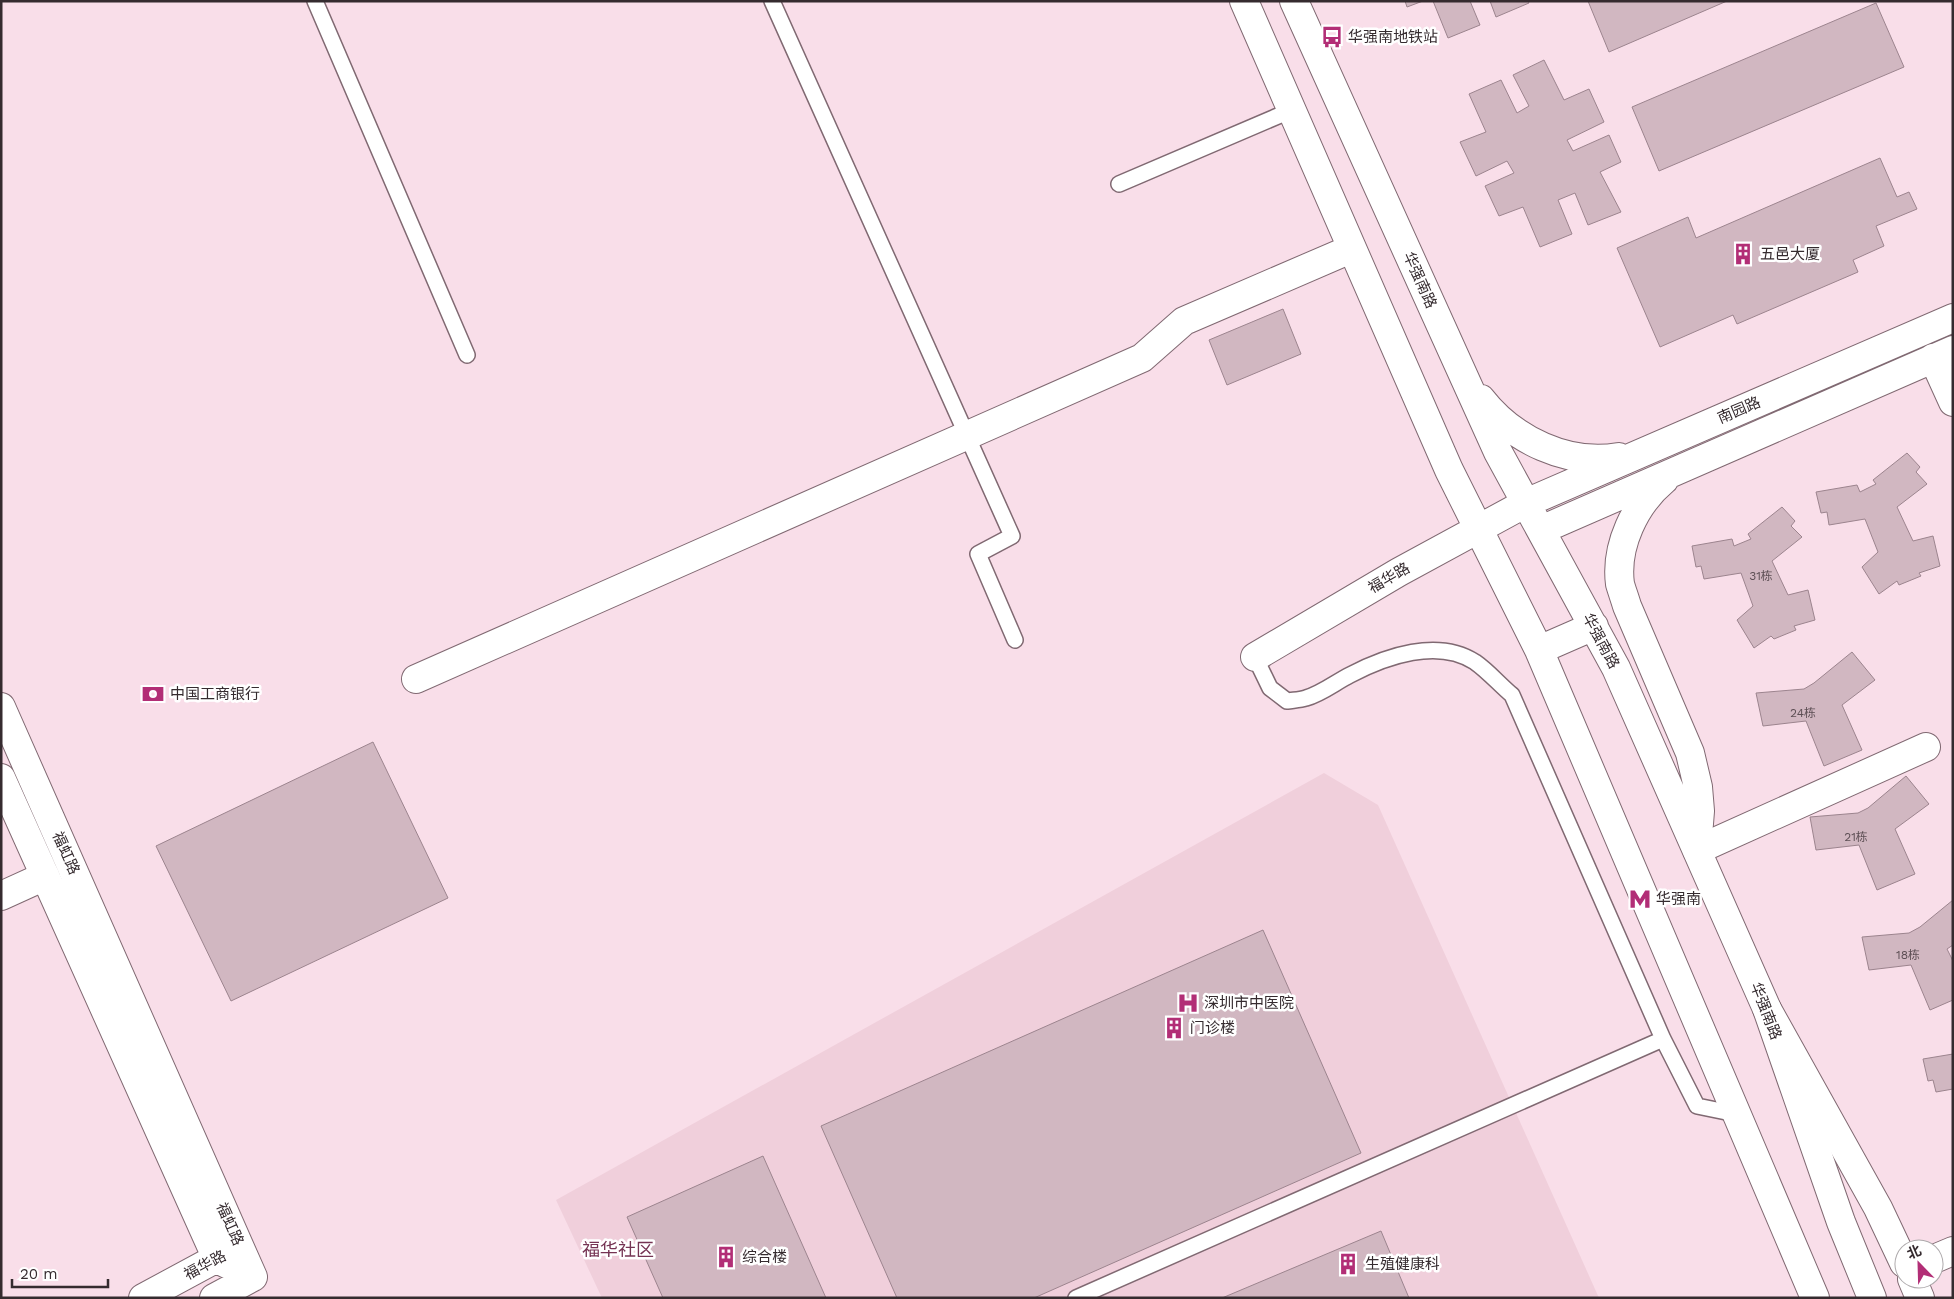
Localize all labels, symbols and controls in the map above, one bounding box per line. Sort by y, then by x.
bus stop icon: 华强南地铁站 [1319,24,1345,50]
place label: 华强南地铁站 [1348,28,1438,46]
building icon: 五邑大厦 [1730,241,1756,267]
place label: 五邑大厦 [1760,245,1820,263]
street label: 华强南路 [1400,249,1440,311]
street label: 南园路 [1715,393,1763,427]
street label: 福华路 [1365,559,1413,597]
house number: 31栋 [1749,569,1773,583]
street label: 华强南路 [1579,610,1623,672]
bank icon: 中国工商银行 [140,681,166,707]
place label: 中国工商银行 [170,685,260,703]
house number: 24栋 [1790,706,1816,720]
street label: 福虹路 [49,829,83,877]
house number: 21栋 [1844,830,1868,844]
metro station icon: 华强南 [1627,886,1653,912]
place label: 华强南 [1656,890,1701,908]
house number: 18栋 [1896,948,1920,962]
street label: 华强南路 [1747,980,1785,1042]
hospital icon: 深圳市中医院 [1175,990,1201,1016]
place label: 深圳市中医院 [1204,994,1294,1012]
building icon: 门诊楼 [1161,1015,1187,1041]
place label: 门诊楼 [1190,1019,1235,1037]
street label: 福虹路 [213,1200,247,1248]
district label: 福华社区 [582,1239,654,1260]
north arrow [1894,1239,1944,1289]
text: 北 [1904,1242,1923,1262]
building icon: 综合楼 [713,1244,739,1270]
street label: 福华路 [181,1246,229,1284]
place label: 综合楼 [742,1248,787,1266]
building icon: 生殖健康科 [1335,1251,1361,1277]
place label: 生殖健康科 [1365,1255,1440,1273]
scale bar [12,1256,109,1288]
text: 20 m [20,1265,58,1283]

